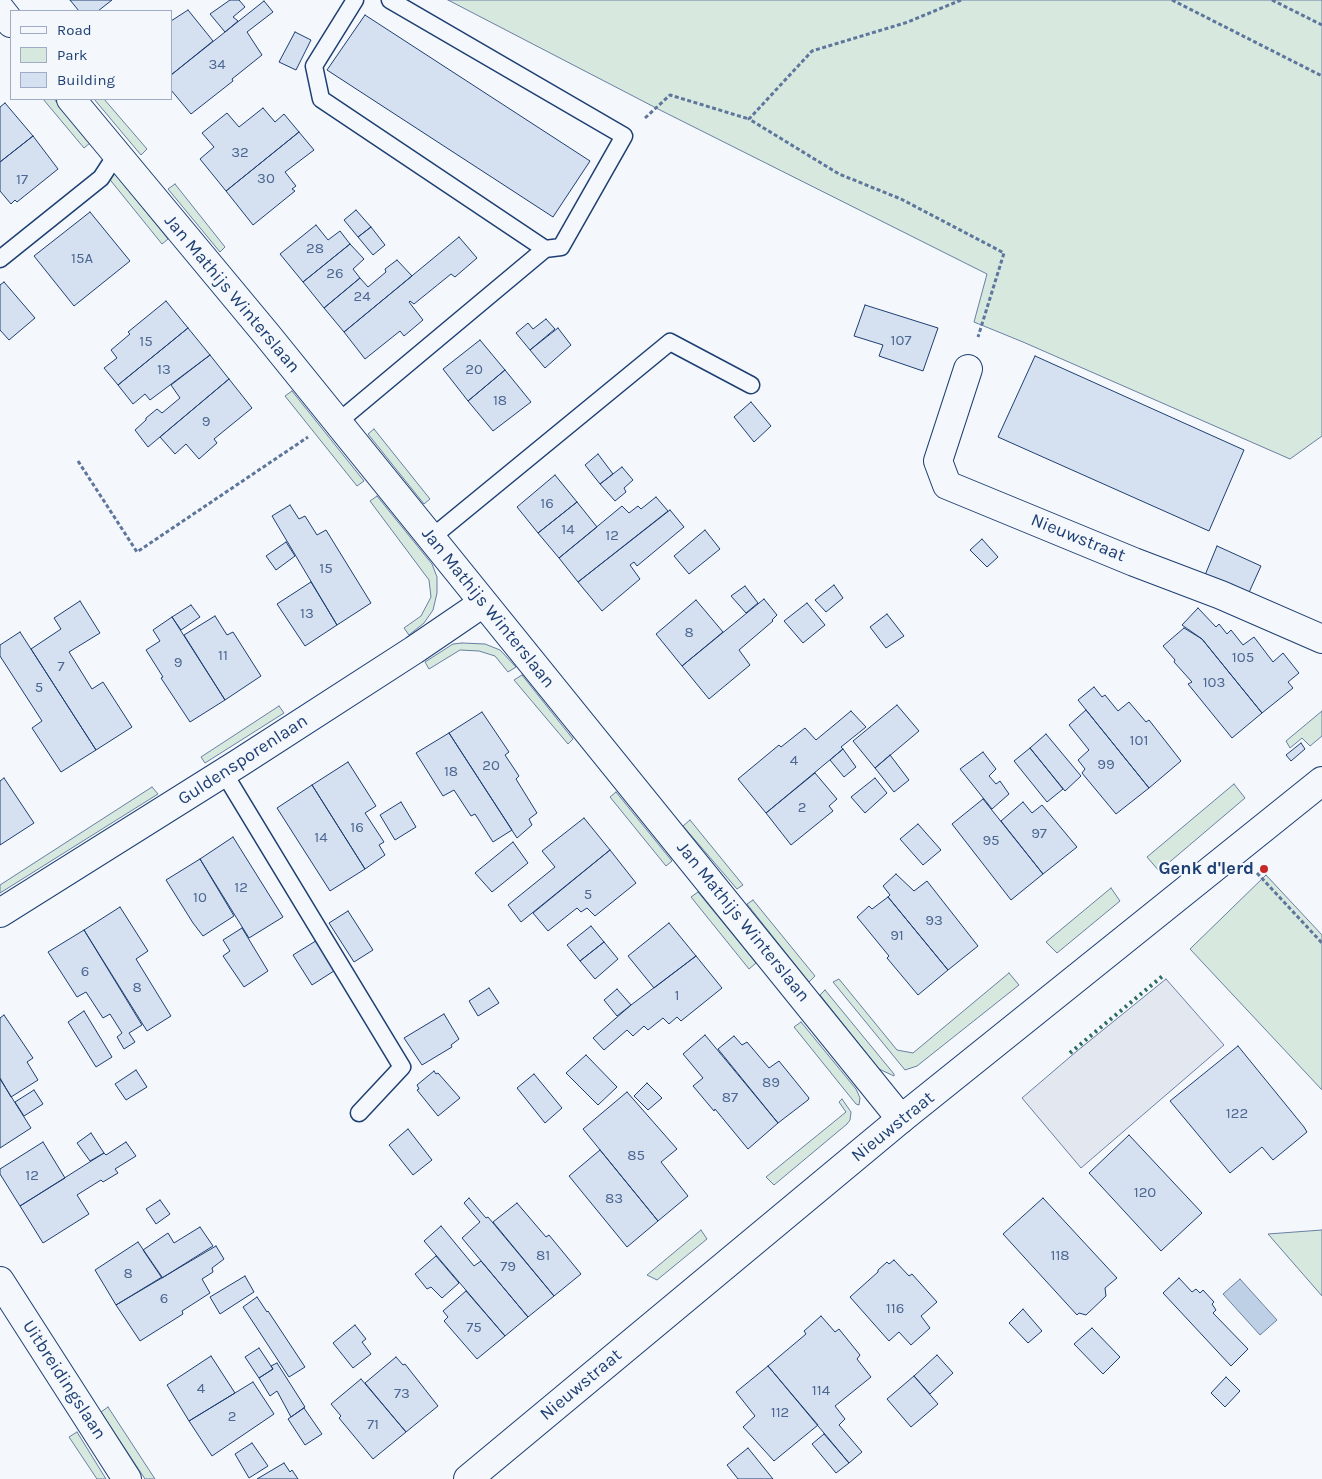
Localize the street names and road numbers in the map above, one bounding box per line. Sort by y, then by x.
street label: Jan Mathijs Winterslaan [159,211,305,377]
street label: Nieuwstraat [1028,509,1128,567]
street label: Jan Mathijs Winterslaan [417,524,559,692]
street label: Guldensporenlaan [174,710,312,810]
street label: Jan Mathijs Winterslaan [672,838,814,1006]
street label: Nieuwstraat [847,1087,939,1167]
street label: Uitbreidingslaan [17,1316,111,1444]
street label: Nieuwstraat [536,1345,626,1425]

